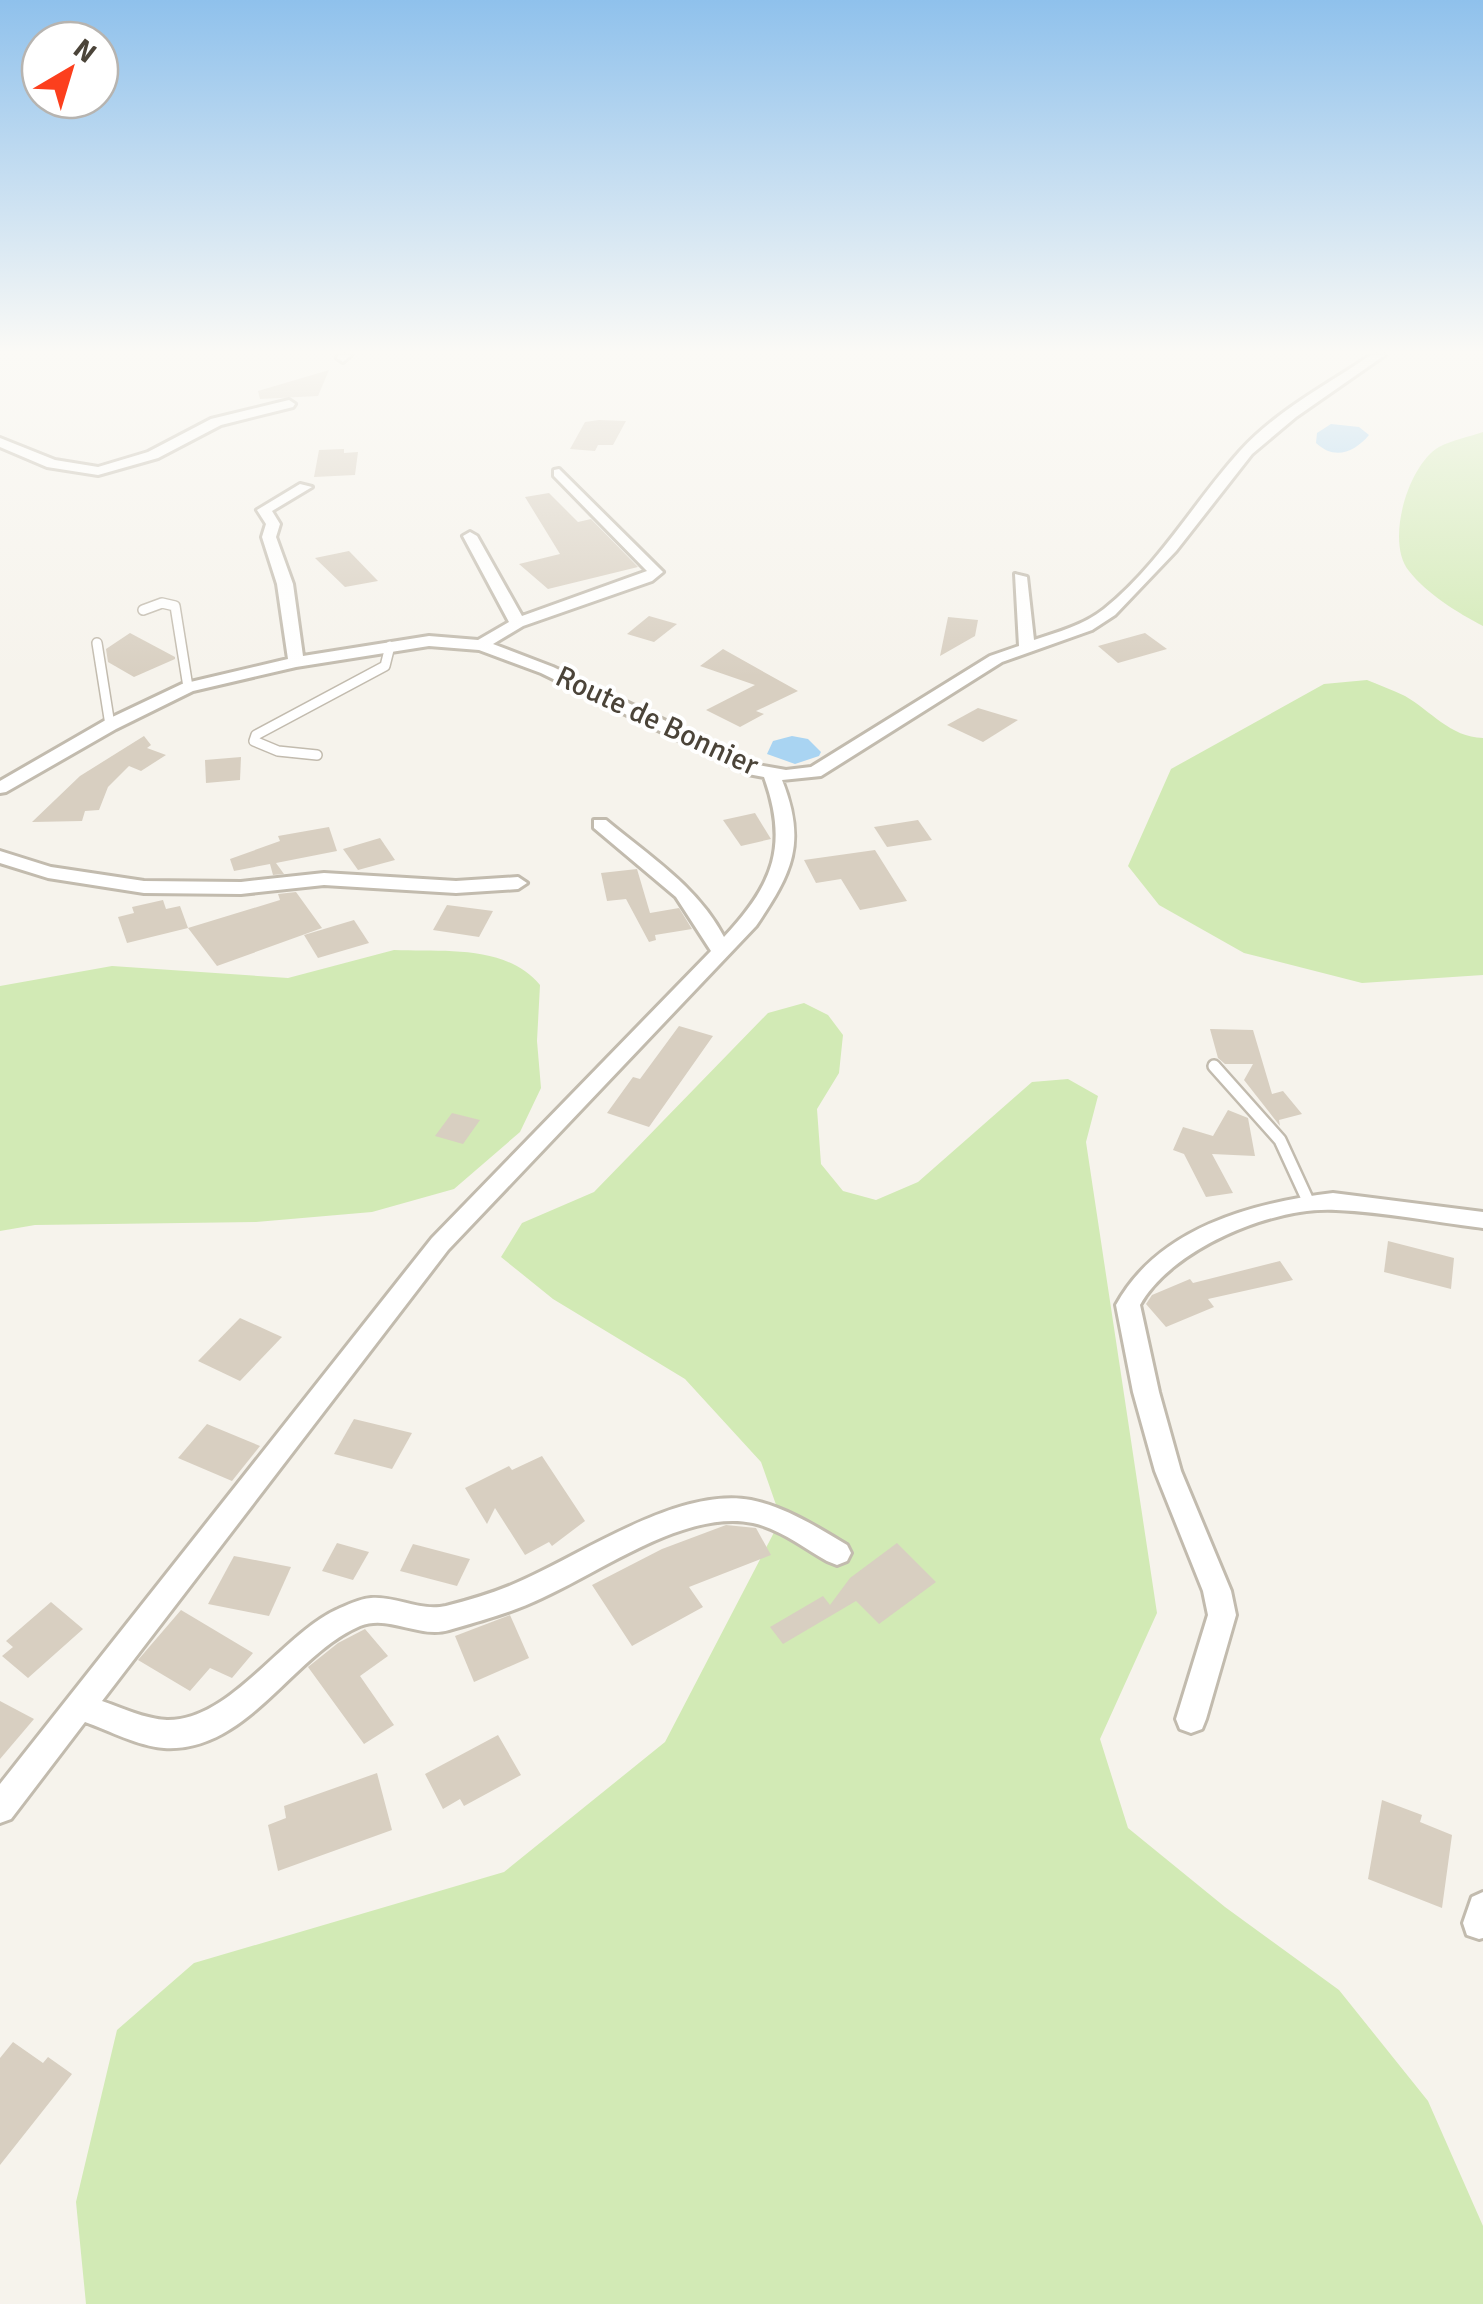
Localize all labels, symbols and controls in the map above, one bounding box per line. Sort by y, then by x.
north arrow [20,20,120,120]
text: N [67,32,103,70]
street label: Route de Bonnier [550,658,764,784]

